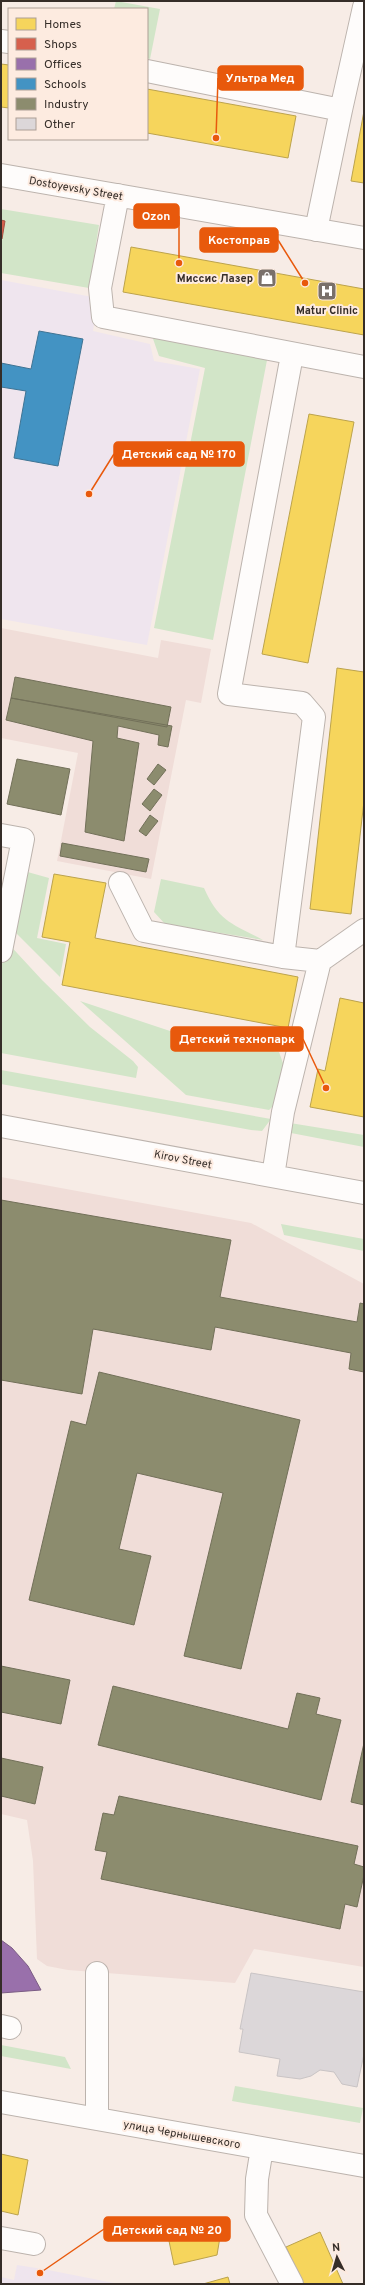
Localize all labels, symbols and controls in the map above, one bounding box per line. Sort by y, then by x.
legend [8,8,148,140]
text: Homes [44,17,81,33]
text: Shops [44,37,77,53]
text: Offices [44,57,82,73]
callout: Ультра Мед [218,66,303,90]
text: Ультра Мед [225,71,295,87]
text: Schools [44,77,86,93]
text: Industry [44,97,89,113]
text: Other [44,117,76,133]
street label: Dostoyevsky Street [28,174,124,204]
callout: Ozon [134,204,179,228]
text: Ozon [142,209,170,225]
callout: Костоправ [200,228,278,252]
text: Костоправ [208,233,270,249]
shop icon: Миссис Лазер [256,267,278,289]
place label: Миссис Лазер [177,272,253,286]
hospital icon: Matur Clinic [316,280,338,302]
place label: Matur Clinic [296,304,358,318]
callout: Детский сад № 170 [114,442,244,466]
text: Детский сад № 170 [122,447,236,463]
callout: Детский технопарк [171,1027,303,1051]
text: Детский технопарк [179,1032,295,1048]
street label: Kirov Street [153,1148,213,1172]
street label: улица Чернышевского [122,2118,242,2152]
callout: Детский сад № 20 [104,2217,230,2241]
text: Детский сад № 20 [112,2223,222,2239]
north arrow [317,2237,357,2277]
text: N [332,2241,341,2255]

